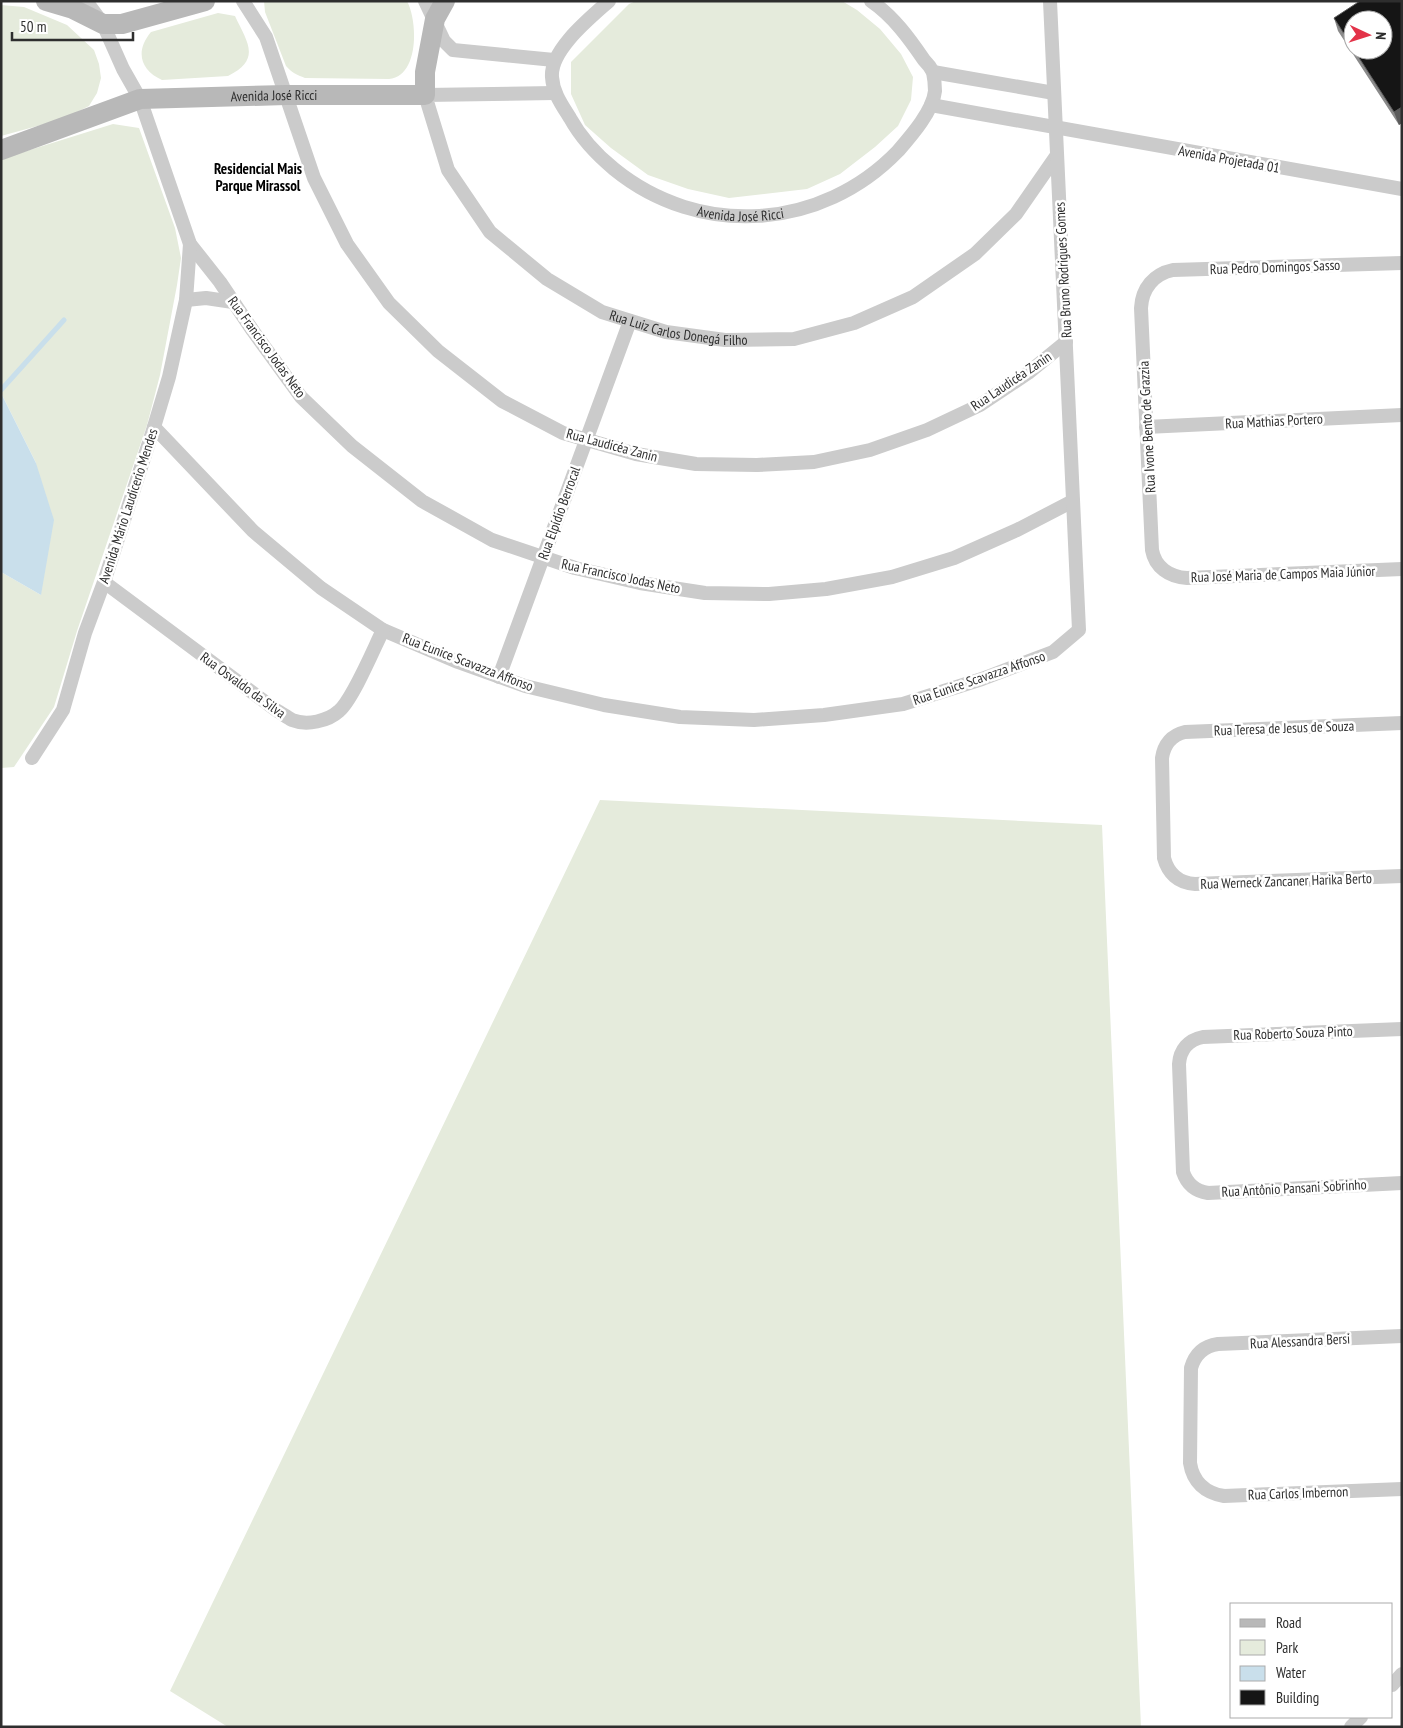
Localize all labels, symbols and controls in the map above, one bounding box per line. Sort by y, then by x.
scale bar [12,10,134,42]
north arrow [1343,10,1393,60]
text: 50 m [20,17,46,36]
text: N [1372,32,1390,40]
street label: Avenida José Ricci [230,86,317,106]
street label: Avenida Projetada 01 [1177,141,1281,177]
district label: Residencial Mais Parque Mirassol [214,159,302,195]
street label: Rua Bruno Rodrigues Gomes [1050,201,1076,339]
street label: Avenida José Ricci [695,202,785,225]
street label: Rua Pedro Domingos Sasso [1209,256,1341,278]
street label: Rua Francisco Jodas Neto [224,293,310,401]
street label: Rua Luiz Carlos Donegá Filho [607,306,748,349]
street label: Rua Laudicéa Zanin [967,347,1055,415]
street label: Rua Ivone Bento de Grazzia [1135,361,1159,493]
street label: Rua Mathias Portero [1225,409,1323,433]
street label: Rua Laudicéa Zanin [565,424,659,466]
street label: Avenida Mário Laudicerio Mendes [94,426,162,586]
street label: Rua Elpídio Berrocal [534,463,584,562]
street label: Rua Francisco Jodas Neto [560,555,682,597]
street label: Rua José Maria de Campos Maia Júnior [1191,562,1376,586]
street label: Rua Eunice Scavazza Affonso [400,629,536,695]
street label: Rua Eunice Scavazza Affonso [911,647,1047,709]
street label: Rua Osvaldo da Silva [197,648,289,722]
street label: Rua Teresa de Jesus de Souza [1213,717,1355,739]
street label: Rua Werneck Zancaner Harika Berto [1200,869,1372,893]
street label: Rua Roberto Souza Pinto [1233,1022,1353,1044]
street label: Rua Antônio Pansani Sobrinho [1221,1175,1367,1201]
street label: Rua Alessandra Bersi [1249,1329,1351,1353]
street label: Rua Carlos Imbernon [1247,1482,1349,1504]
legend [1230,1603,1393,1718]
text: Road [1276,1613,1302,1632]
text: Park [1276,1638,1298,1657]
text: Water [1276,1663,1307,1682]
text: Building [1276,1688,1319,1707]

